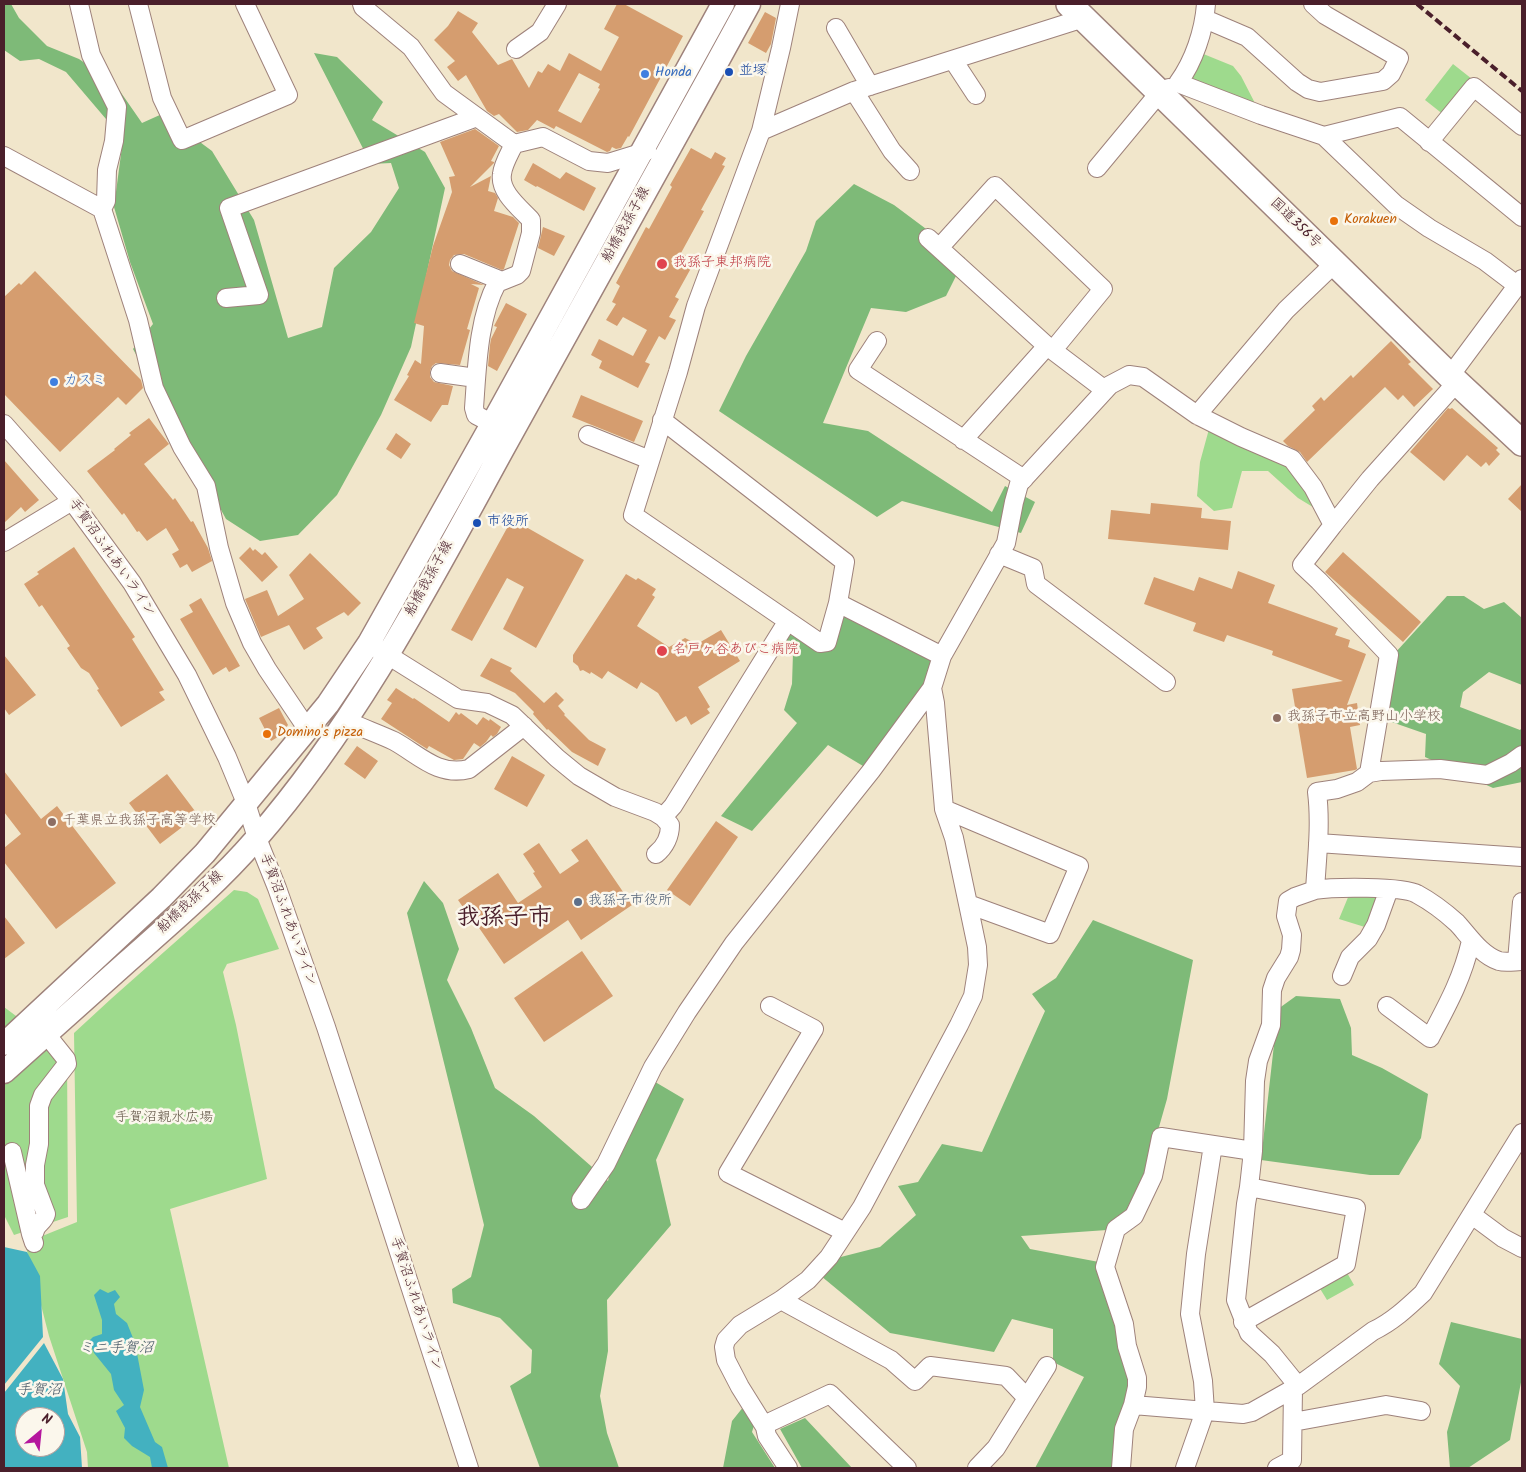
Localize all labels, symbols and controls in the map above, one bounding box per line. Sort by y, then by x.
place label: 並塚 [739,64,767,80]
place label: Honda [655,66,692,82]
marker: 並塚 [723,66,735,78]
marker: Honda [639,68,651,80]
street label: 船橋我孫子線 [599,184,655,266]
street label: 国道356号 [1266,195,1324,253]
place label: Korakuen [1344,213,1397,229]
marker: Korakuen [1328,215,1340,227]
place label: 我孫子東邦病院 [673,256,771,272]
marker: 我孫子東邦病院 [655,257,669,271]
place label: カスミ [64,374,106,390]
marker: カスミ [48,376,60,388]
street label: 手賀沼ふれあいライン [64,496,158,620]
place label: 市役所 [487,515,529,531]
marker: 市役所 [471,517,483,529]
street label: 船橋我孫子線 [402,538,458,620]
place label: 名戸ヶ谷あびこ病院 [673,643,799,659]
marker: 名戸ヶ谷あびこ病院 [655,644,669,658]
place label: 我孫子市立高野山小学校 [1287,710,1441,726]
marker: 我孫子市立高野山小学校 [1271,712,1283,724]
place label: Domino's pizza [277,726,363,742]
marker: Domino's pizza [261,728,273,740]
place label: 千葉県立我孫子高等学校 [62,814,216,830]
marker: 千葉県立我孫子高等学校 [46,816,58,828]
street label: 手賀沼ふれあいライン [255,851,319,989]
street label: 船橋我孫子線 [155,868,227,938]
place label: 我孫子市役所 [588,894,672,910]
marker: 我孫子市役所 [572,896,584,908]
district label: 我孫子市 [456,906,552,934]
park label: 手賀沼親水広場 [115,1111,213,1127]
street label: 手賀沼ふれあいライン [385,1235,445,1373]
water label: ミニ手賀沼 [79,1340,153,1358]
water label: 手賀沼 [17,1382,61,1400]
north arrow [15,1407,65,1457]
text: N [38,1408,56,1431]

